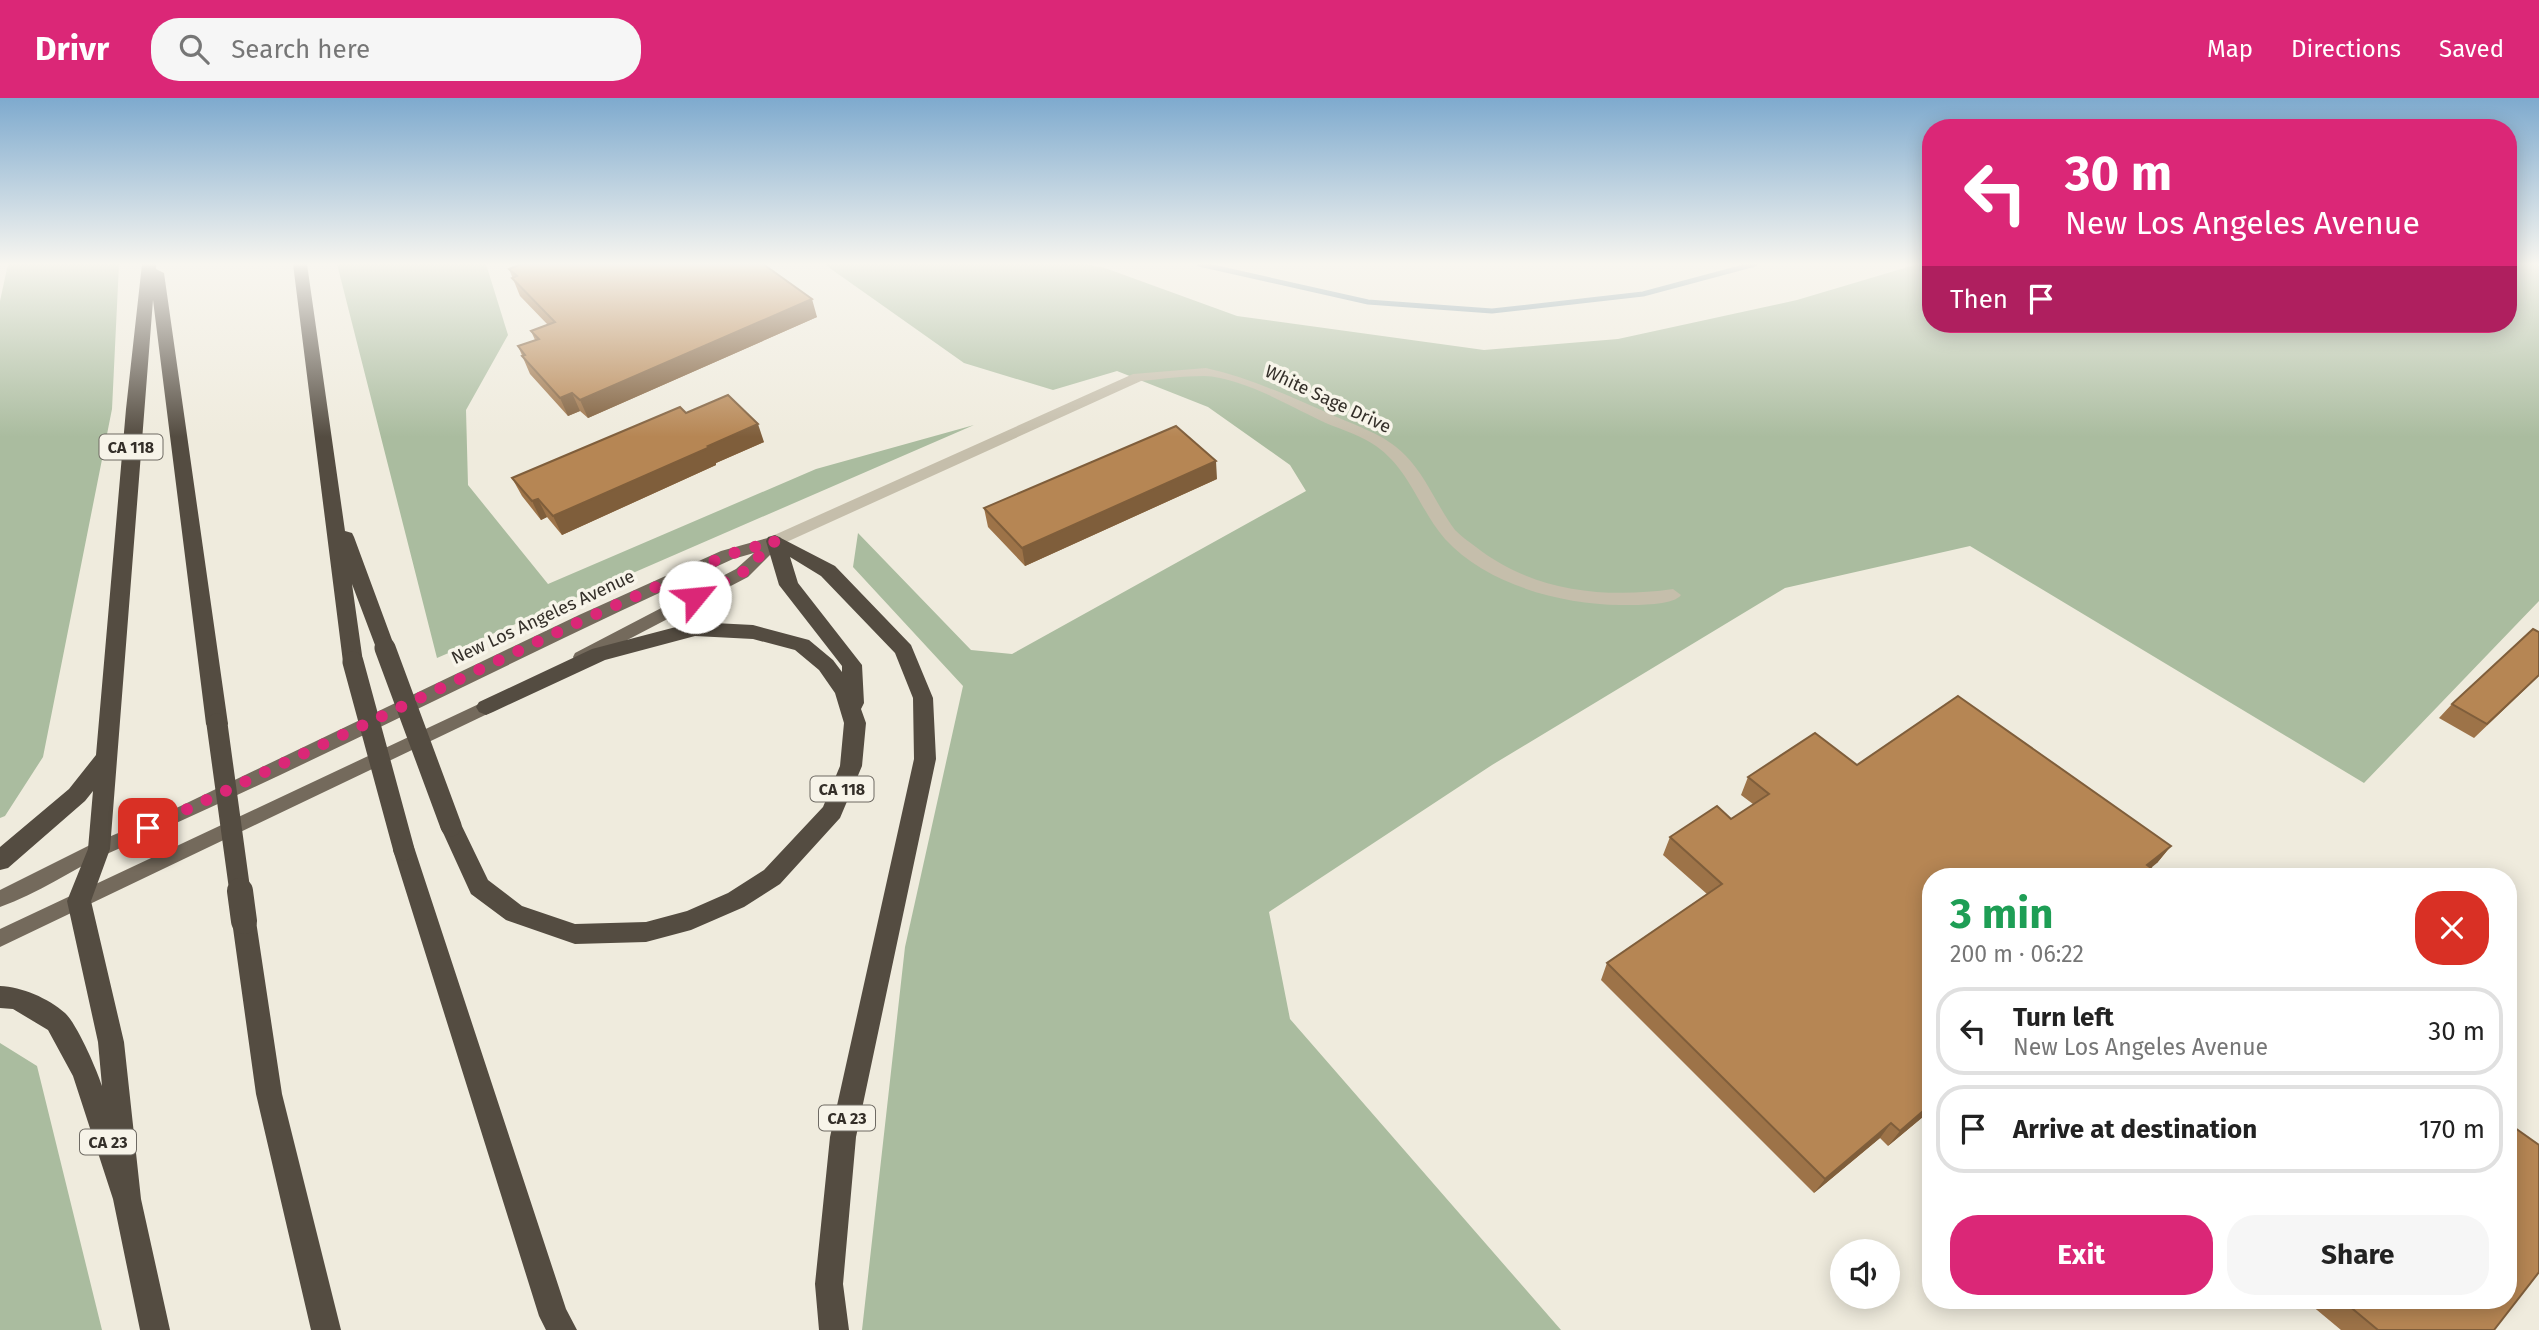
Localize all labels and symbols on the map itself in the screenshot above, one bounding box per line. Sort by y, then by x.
street label: White Sage Drive [1261,360,1395,438]
road number: CA 118 [100,434,162,460]
position arrow [658,560,732,634]
street label: New Los Angeles Avenue [448,565,638,669]
road number: CA 118 [810,776,874,802]
pin [118,798,178,858]
road number: CA 23 [819,1106,875,1130]
road number: CA 23 [80,1130,136,1154]

